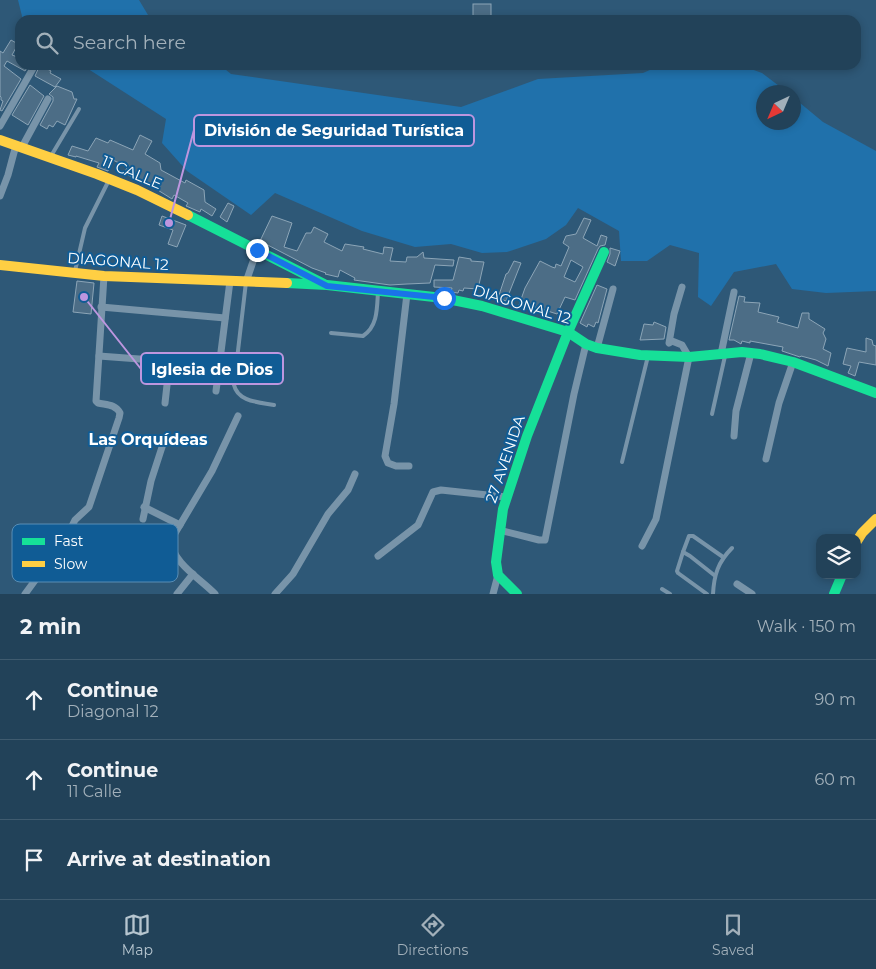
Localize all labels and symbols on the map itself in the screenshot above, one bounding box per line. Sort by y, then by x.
north arrow [756,85,801,130]
callout: División de Seguridad Turística [194,115,474,146]
text: División de Seguridad Turística [204,121,464,140]
street label: 11 CALLE [99,151,165,193]
route end [246,239,269,262]
street label: DIAGONAL 12 [67,248,169,274]
street label: DIAGONAL 12 [471,280,573,328]
route start [433,287,456,310]
callout: Iglesia de Dios [141,353,283,384]
text: Iglesia de Dios [151,360,273,379]
street label: 27 AVENIDA [481,412,529,505]
district label: Las Orquídeas [88,430,208,449]
legend [12,524,178,582]
text: Fast [54,532,84,550]
text: Slow [54,555,88,573]

